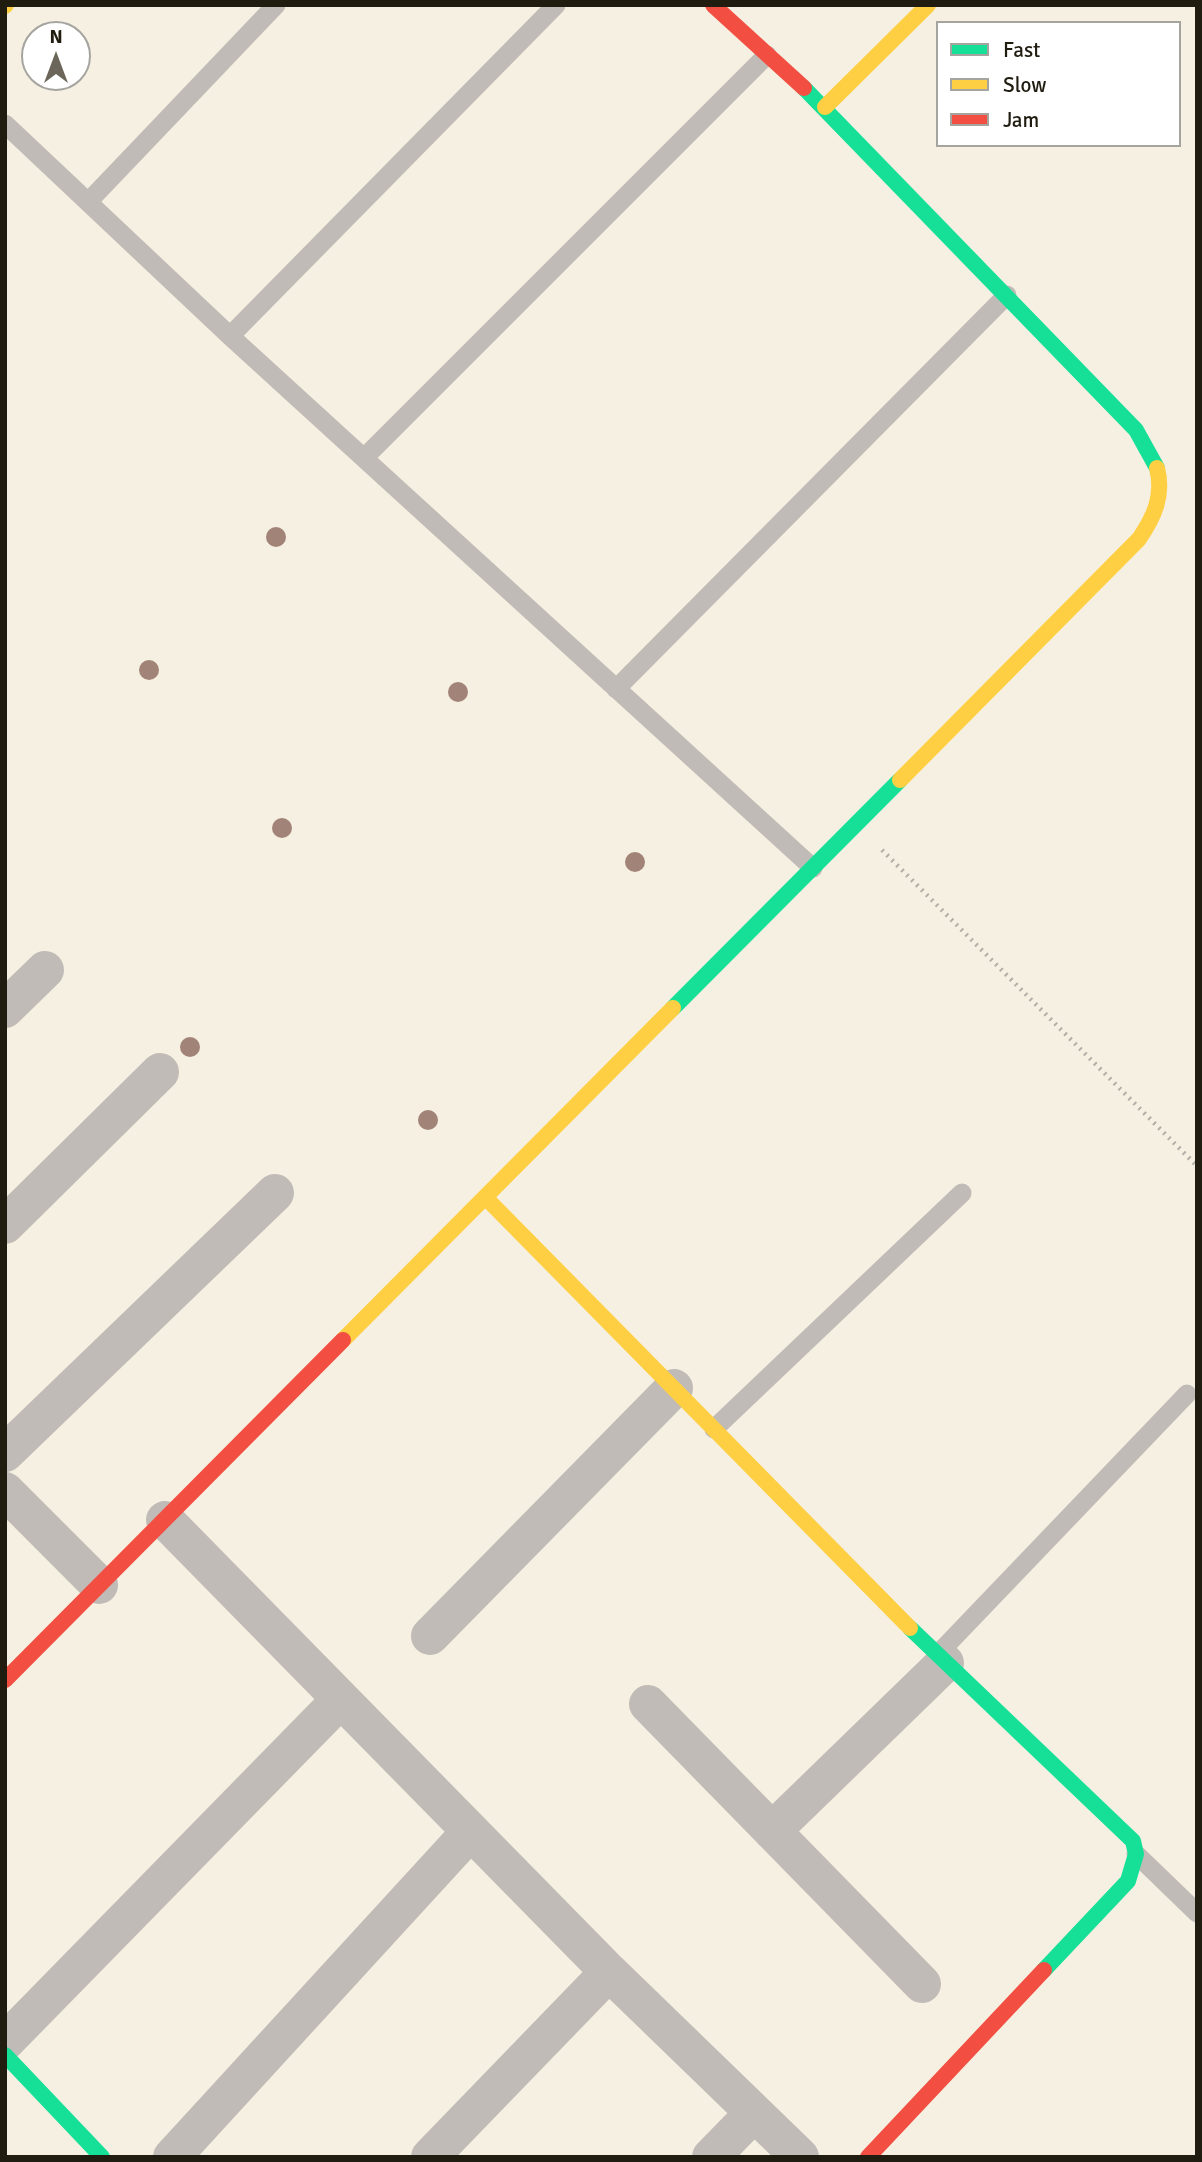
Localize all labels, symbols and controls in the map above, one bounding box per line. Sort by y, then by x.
north arrow [21,21,91,91]
legend [936,21,1181,147]
text: N [49,25,63,49]
text: Fast [1003,37,1040,63]
text: Slow [1003,72,1047,98]
text: Jam [1003,107,1039,133]

